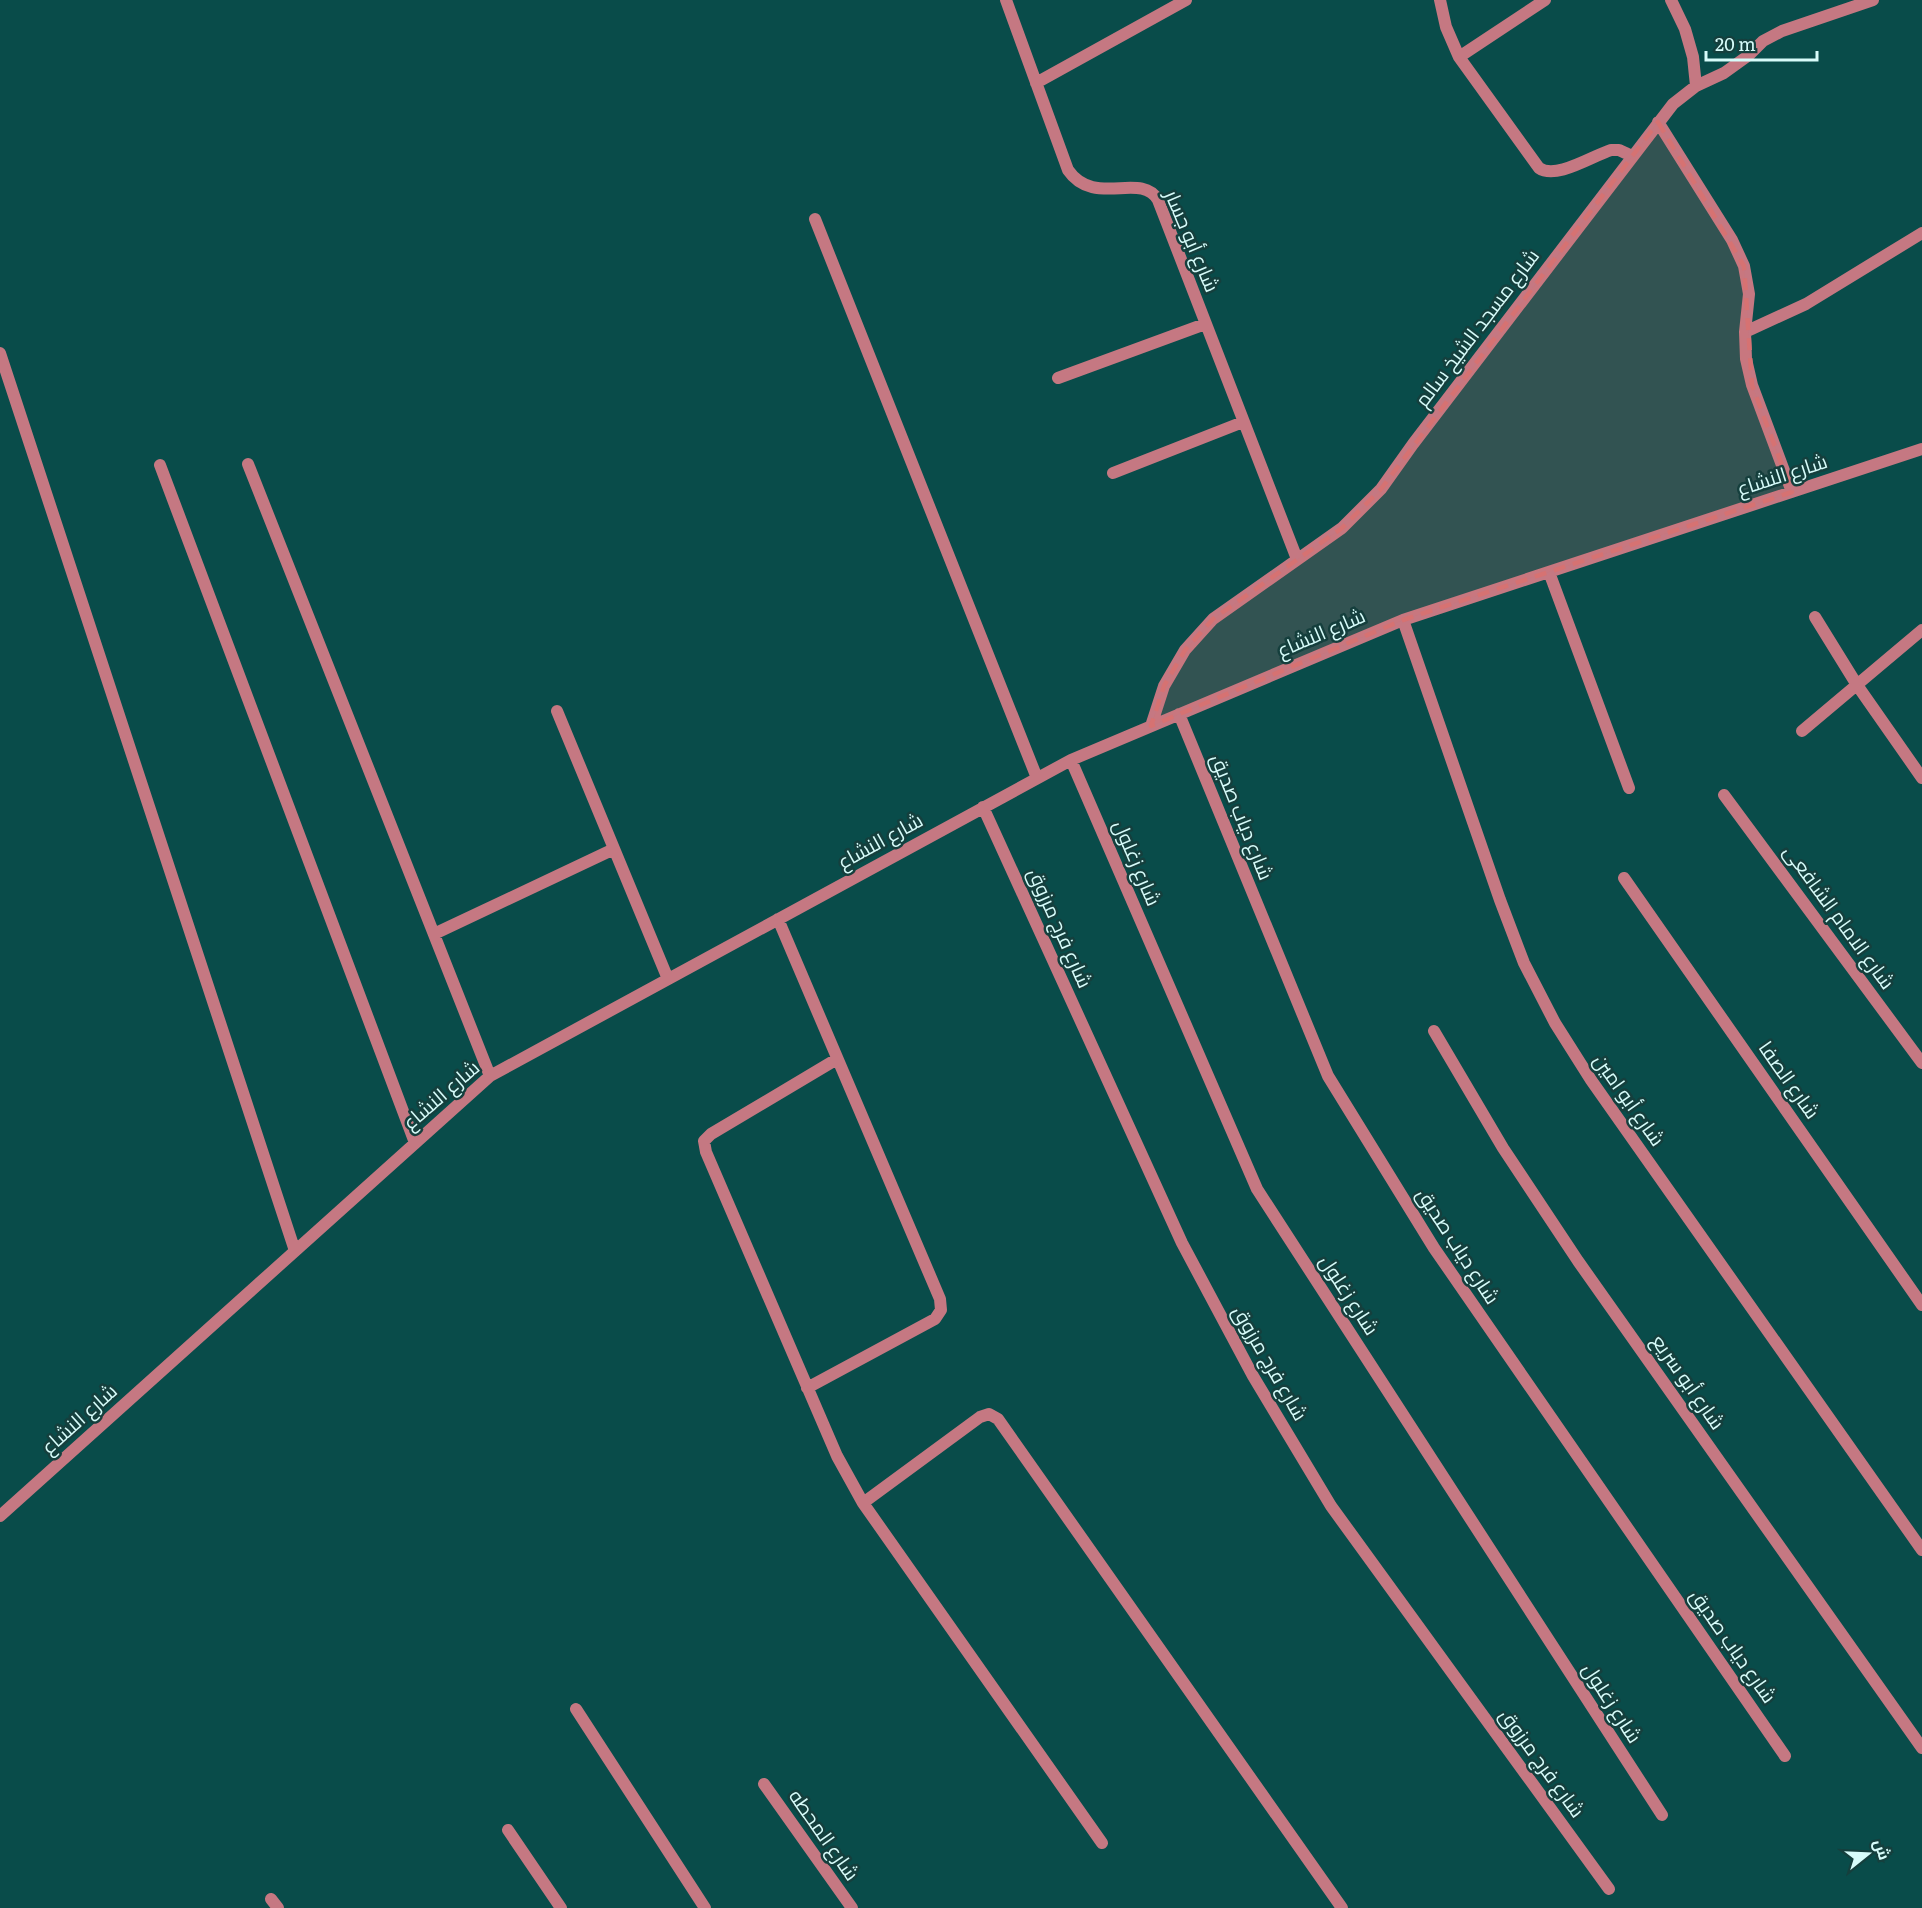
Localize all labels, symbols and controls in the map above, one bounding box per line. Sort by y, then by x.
scale bar [1706,24,1817,62]
text: 20 m [1715,30,1756,57]
street label: شارع أبو جسار [1158,184,1229,296]
street label: شارع مسجد الشيخ سالم [1406,241,1546,413]
street label: شارع النشاع [1732,444,1831,503]
street label: شارع النشاع [1271,599,1370,664]
street label: شارع دياب صديق [1204,749,1283,884]
street label: شارع النشاع [831,803,928,876]
street label: شارع زغلول [1106,815,1170,910]
street label: شارع الامام الشافعى [1777,837,1904,995]
street label: شارع فرج مرزوق [1021,862,1102,993]
street label: شارع الصفا [1752,1034,1829,1125]
street label: شارع أبو امين [1587,1046,1674,1152]
street label: شارع النشاع [395,1051,486,1136]
street label: شارع دياب صديق [1410,1181,1509,1310]
street label: شارع زغلول [1313,1248,1388,1341]
street label: شارع فرج مرزوق [1226,1299,1317,1426]
street label: شارع أبو سريع [1645,1327,1734,1435]
street label: شارع النشاع [33,1375,123,1461]
street label: شارع دياب صديق [1683,1581,1785,1709]
street label: شارع زغلول [1576,1656,1651,1749]
street label: شارع فرج مرزوق [1493,1701,1594,1823]
street label: شارع المحطه [782,1782,868,1886]
north arrow [1838,1824,1898,1884]
text: ش [1869,1836,1898,1863]

